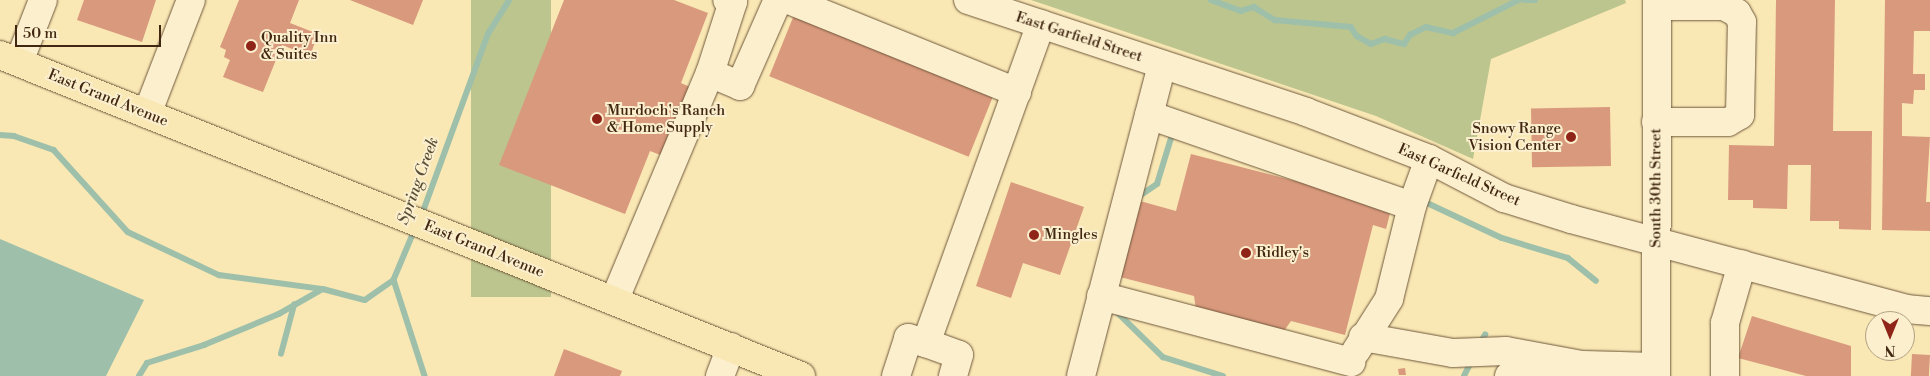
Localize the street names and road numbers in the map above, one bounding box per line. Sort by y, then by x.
street label: East Garfield Street [1013,8,1145,66]
street label: East Grand Avenue [45,66,171,130]
street label: South 30th Street [1647,128,1665,248]
street label: East Garfield Street [1395,140,1523,210]
street label: East Grand Avenue [421,217,547,281]

